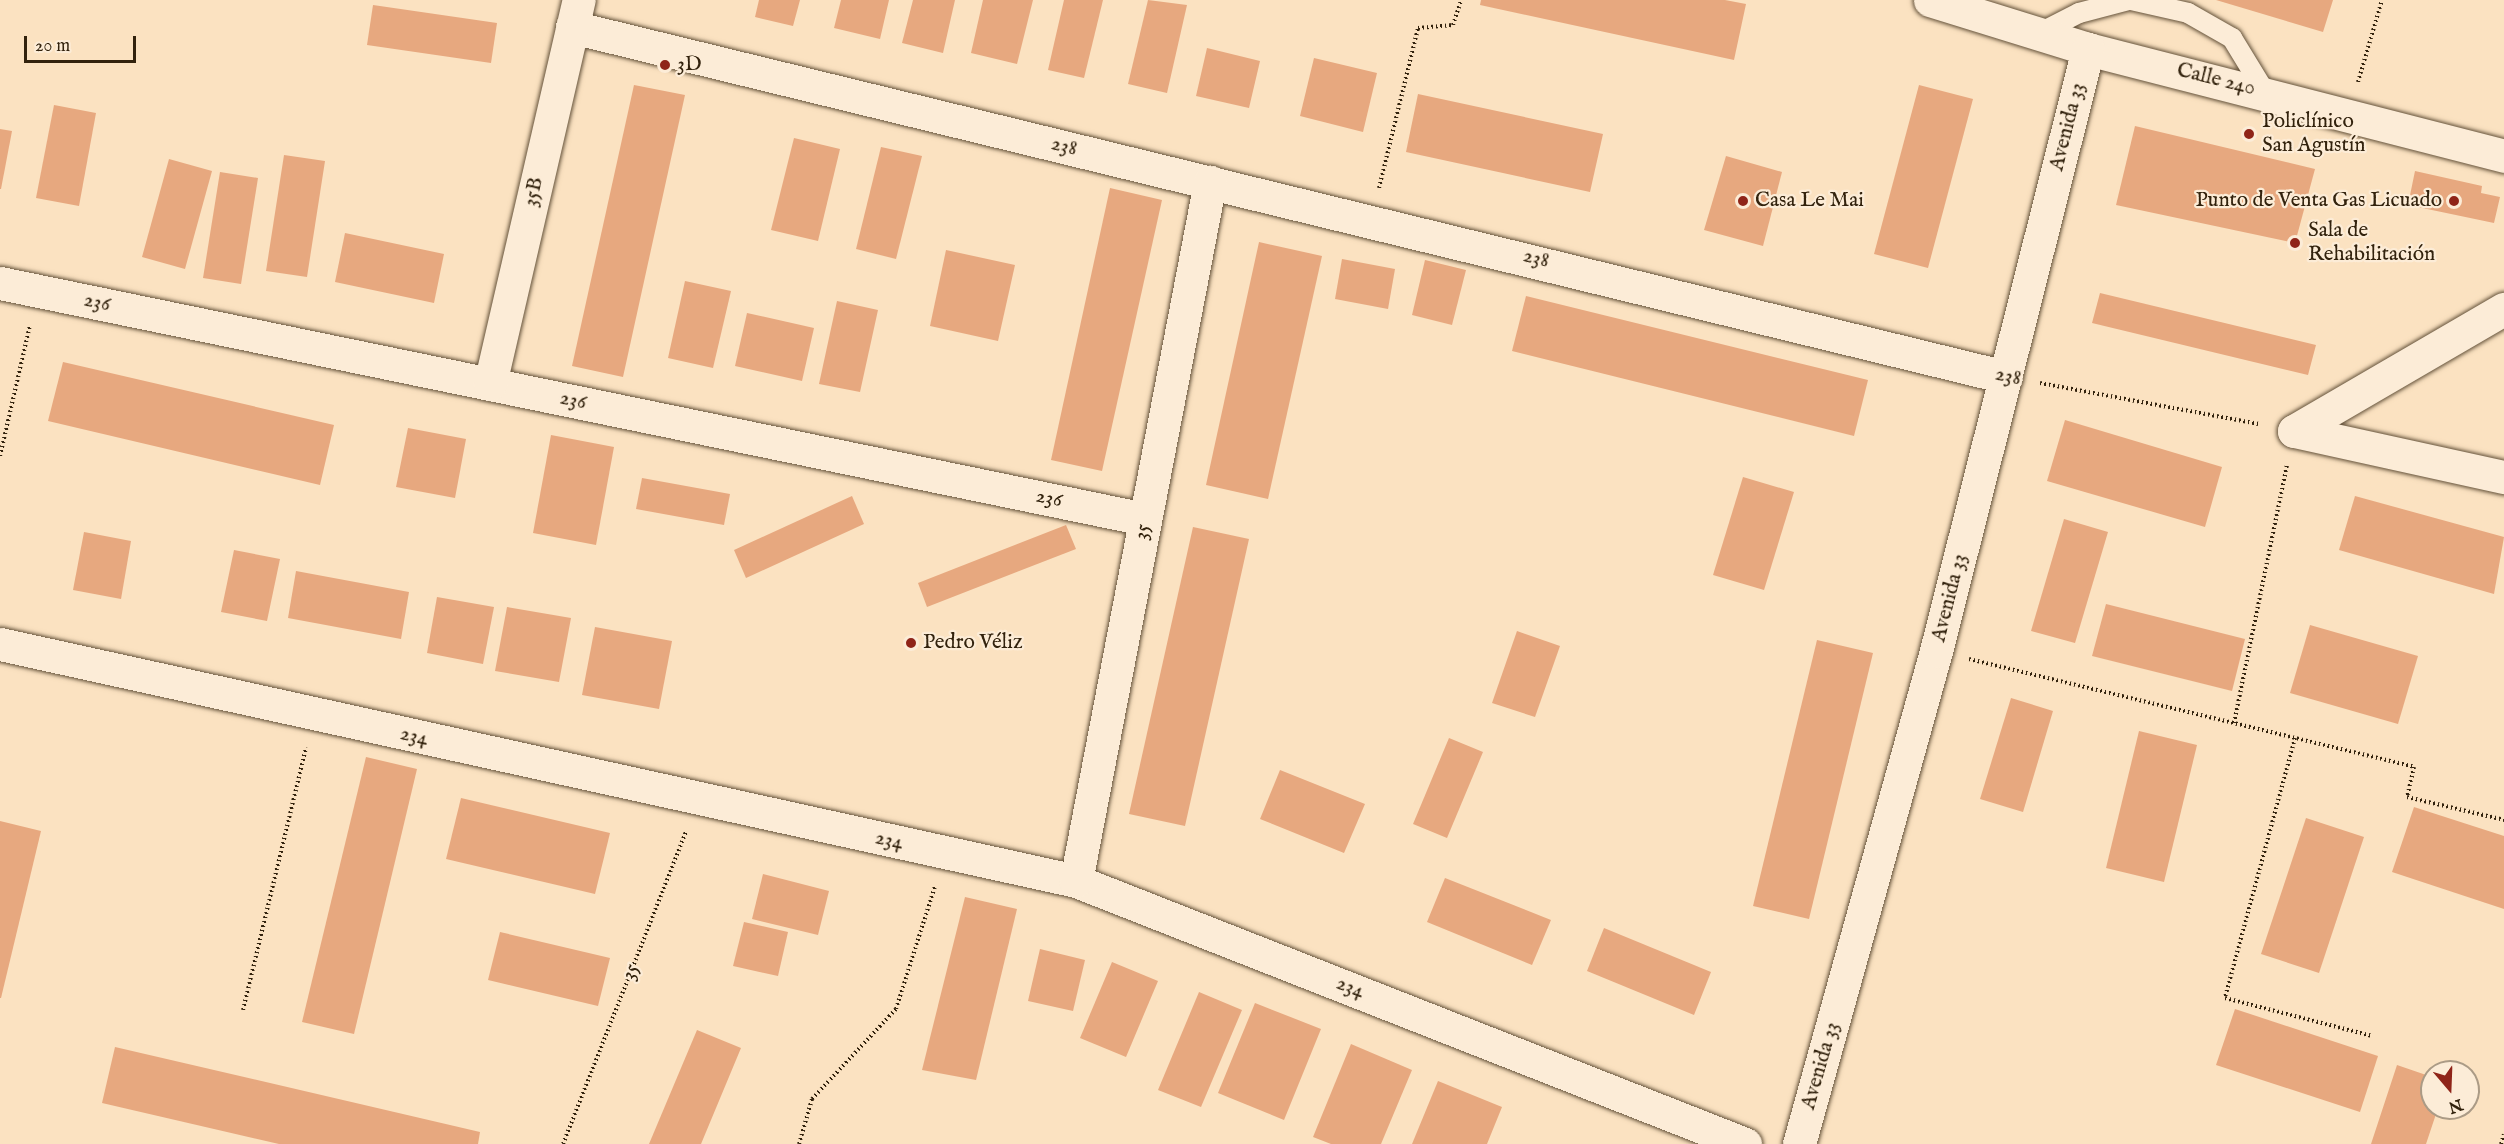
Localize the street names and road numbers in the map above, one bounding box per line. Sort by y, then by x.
street label: Calle 240 [2174,58,2258,102]
street label: Avenida 33 [2045,80,2091,174]
street label: 238 [1048,132,1080,162]
street label: 35B [518,175,550,209]
street label: 238 [1520,244,1552,274]
street label: 236 [81,288,113,318]
street label: 238 [1993,362,2023,392]
street label: 236 [557,386,589,416]
street label: 236 [1033,484,1065,514]
street label: 35 [1129,522,1157,542]
street label: Avenida 33 [1927,551,1973,645]
street label: 234 [398,722,430,752]
street label: 234 [873,826,905,856]
street label: 35 [616,960,646,984]
street label: 234 [1332,971,1368,1005]
street label: Avenida 33 [1797,1019,1845,1113]

